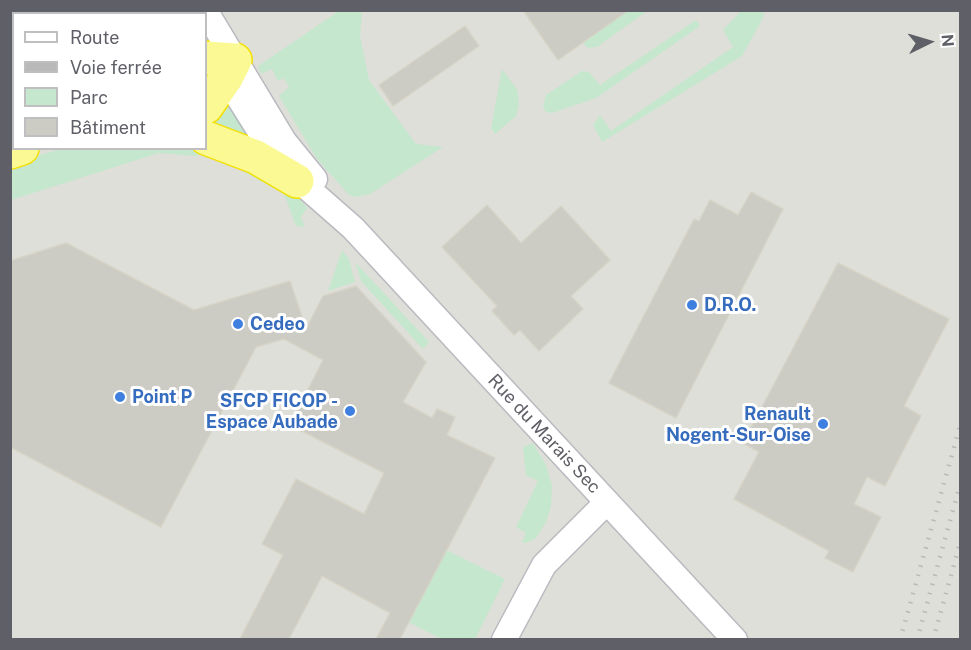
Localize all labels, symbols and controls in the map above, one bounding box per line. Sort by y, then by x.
legend [12,12,207,150]
north arrow [899,12,959,72]
text: Route [70,27,119,48]
text: N [937,33,957,47]
text: Voie ferrée [70,57,162,78]
text: Parc [70,87,108,108]
text: Bâtiment [70,117,146,138]
place label: D.R.O. [704,294,756,316]
marker: D.R.O. [685,298,699,312]
place label: Cedeo [250,313,305,335]
marker: Cedeo [231,317,245,331]
street label: Rue du Marais Sec [483,370,605,498]
place label: Point P [132,386,192,408]
marker: Point P [113,390,127,404]
place label: SFCP FICOP - Espace Aubade [206,390,338,432]
place label: Renault Nogent-Sur-Oise [666,403,811,446]
marker: SFCP FICOP - Espace Aubade [343,404,357,418]
marker: Renault Nogent-Sur-Oise [816,417,830,431]

